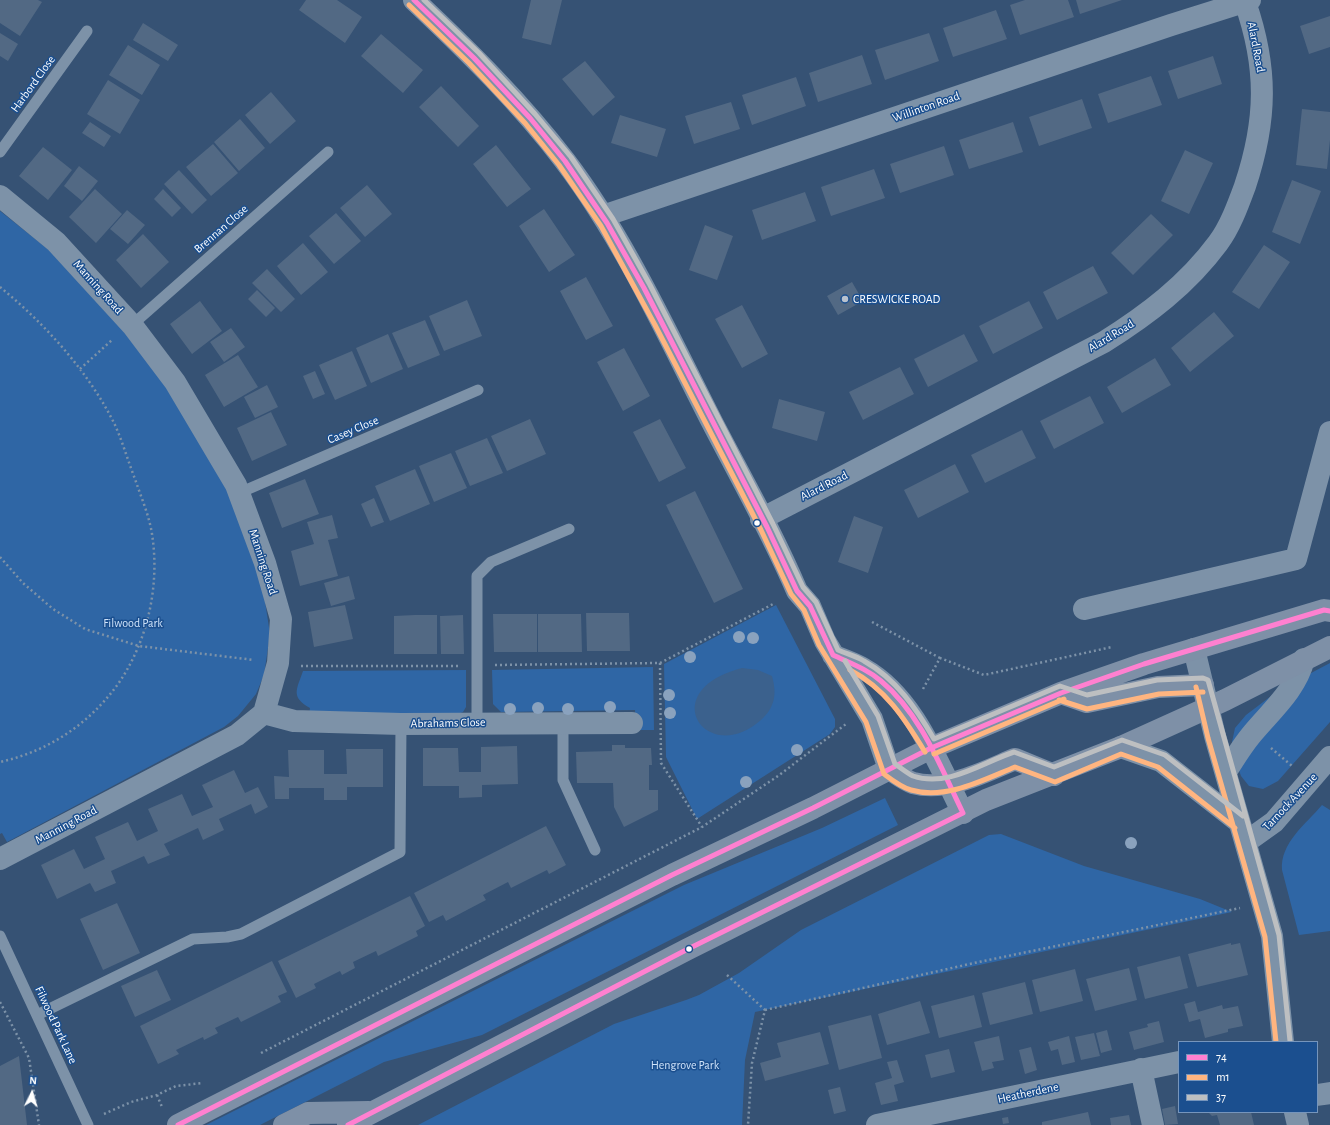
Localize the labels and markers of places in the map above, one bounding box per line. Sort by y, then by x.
place label: CRESWICKE ROAD [853,292,940,306]
marker: CRESWICKE ROAD [840,294,850,304]
unlabelled marker [752,518,762,528]
unlabelled marker [684,944,694,954]

